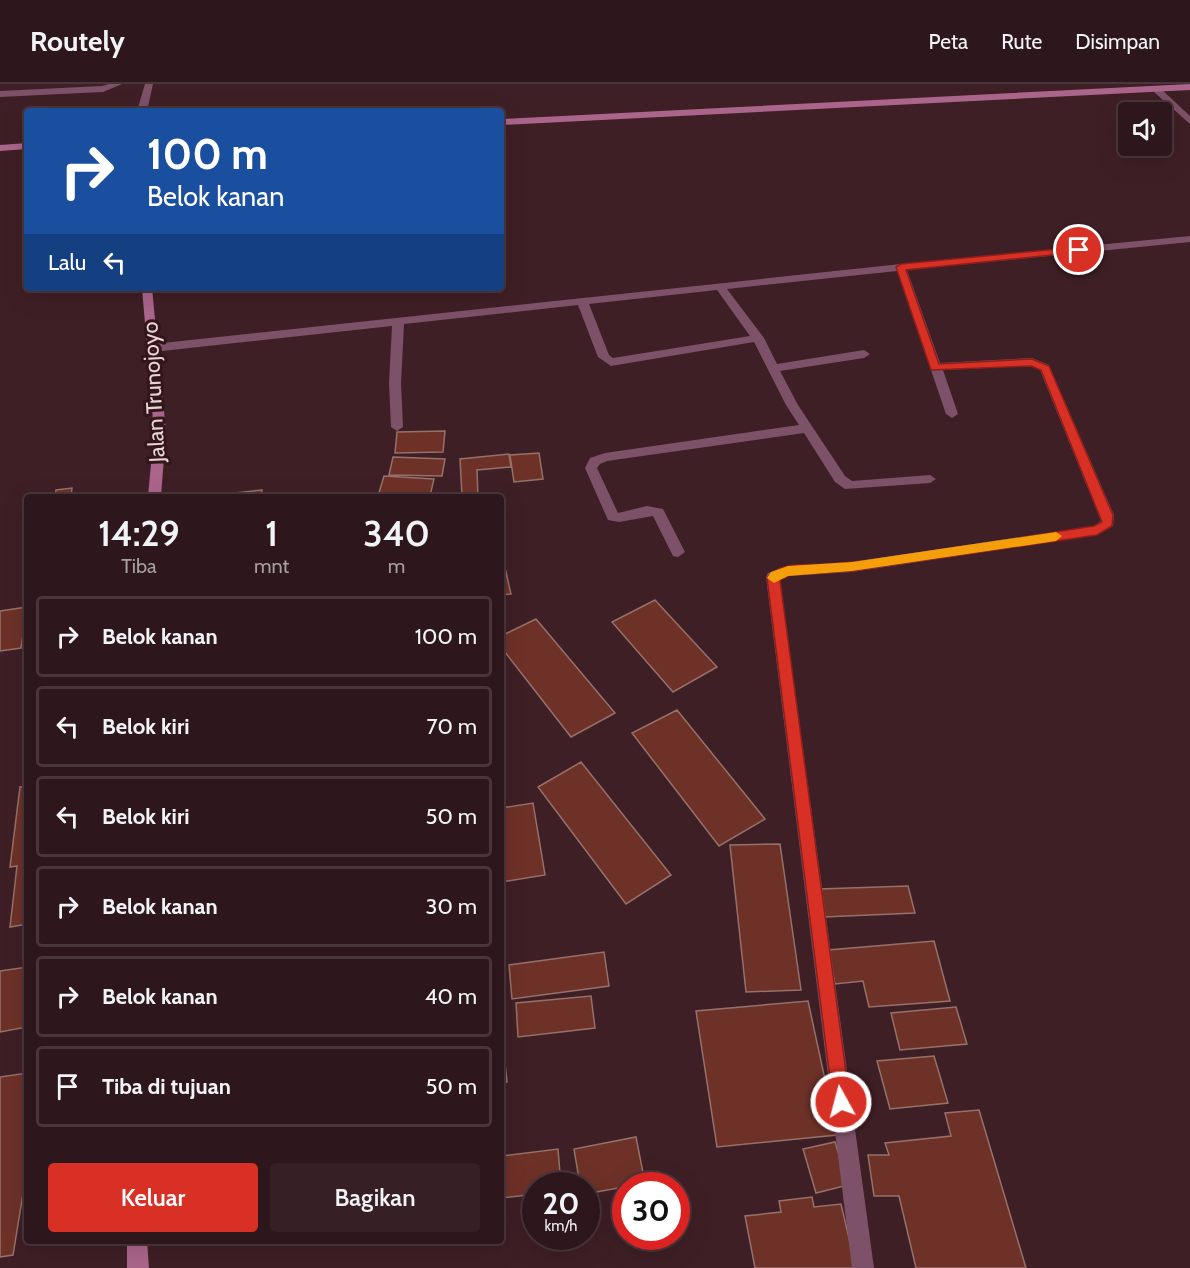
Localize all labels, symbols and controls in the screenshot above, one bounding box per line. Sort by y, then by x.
text: Routely [30,24,125,58]
text: Peta [929,29,968,54]
text: Rute [1001,29,1042,54]
text: Disimpan [1075,29,1160,54]
map controls [1118,102,1172,156]
button: sound [1118,102,1172,156]
text: 100 m [147,128,268,180]
icon: right [48,132,126,210]
text: Belok kanan [147,180,284,213]
pin [1053,224,1104,275]
icon: arrive [1062,233,1095,266]
icon: left [98,246,131,279]
text: Lalu [48,249,86,276]
street label: Jalan Trunojoyo [136,321,171,464]
text: 14:29 [98,511,180,555]
text: 1 [265,511,278,555]
text: 340 [363,511,430,555]
text: Tiba [121,554,157,578]
text: mnt [254,554,289,578]
text: m [388,554,405,578]
icon: right [51,620,84,653]
text: Belok kanan [102,623,218,650]
text: 100 m [415,623,477,650]
icon: left [51,710,84,743]
text: Belok kiri [102,713,189,740]
text: 70 m [427,713,477,740]
icon: left [51,800,84,833]
text: Belok kiri [102,803,189,830]
text: 50 m [425,803,477,830]
icon: right [51,890,84,923]
text: Belok kanan [102,893,218,920]
text: 30 m [425,893,477,920]
icon: right [51,980,84,1013]
text: Belok kanan [102,983,218,1010]
text: 40 m [425,983,477,1010]
icon: arrive [51,1070,84,1103]
position arrow [809,1070,873,1134]
text: Tiba di tujuan [102,1073,231,1100]
text: 50 m [425,1073,477,1100]
button: Keluar [48,1163,258,1232]
button: Bagikan [270,1163,480,1232]
speed limit sign: 30 [612,1172,690,1250]
text: 20 [542,1185,580,1222]
text: km/h [545,1217,577,1235]

